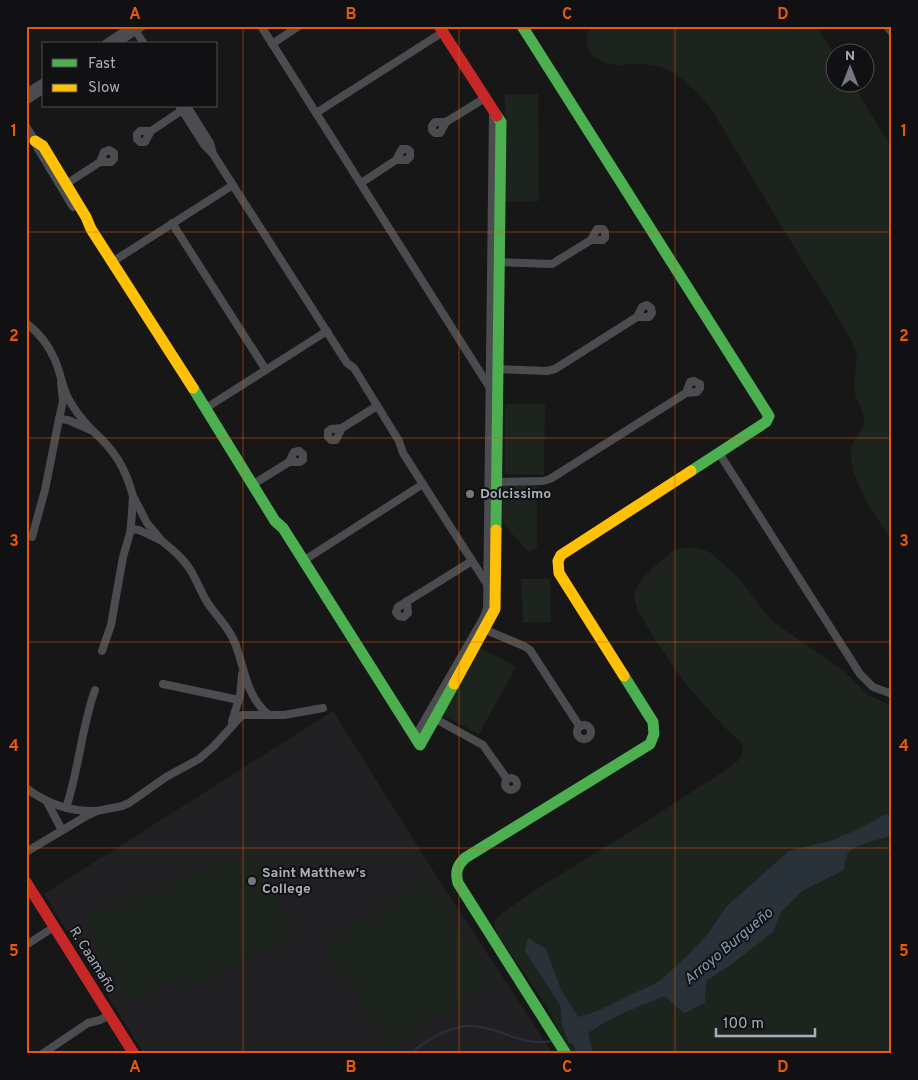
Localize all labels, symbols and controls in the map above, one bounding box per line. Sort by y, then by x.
text: A [129,5,141,25]
text: B [345,5,357,25]
text: C [562,5,572,25]
text: D [777,5,789,25]
legend [42,42,218,108]
north arrow [826,42,876,92]
text: N [845,48,855,65]
text: Fast [88,55,116,74]
text: Slow [88,79,120,98]
text: 1 [11,122,17,142]
text: 1 [901,122,907,142]
text: 2 [9,327,19,347]
text: 2 [899,327,909,347]
place label: Dolcissimo [480,486,551,503]
marker: Dolcissimo [464,488,476,500]
text: 3 [9,532,19,552]
text: 3 [899,532,909,552]
text: 4 [9,737,19,757]
text: 4 [899,737,909,757]
place label: Saint Matthew's College [262,865,366,898]
marker: Saint Matthew's College [246,875,258,887]
water label: Arroyo Burgueño [681,904,777,990]
street label: R. Caamaño [65,924,119,996]
text: 5 [9,942,19,962]
text: 5 [899,942,909,962]
scale bar [716,1005,814,1037]
text: 100 m [723,1015,764,1034]
text: A [129,1058,141,1078]
text: B [345,1058,357,1078]
text: C [562,1058,572,1078]
text: D [777,1058,789,1078]

